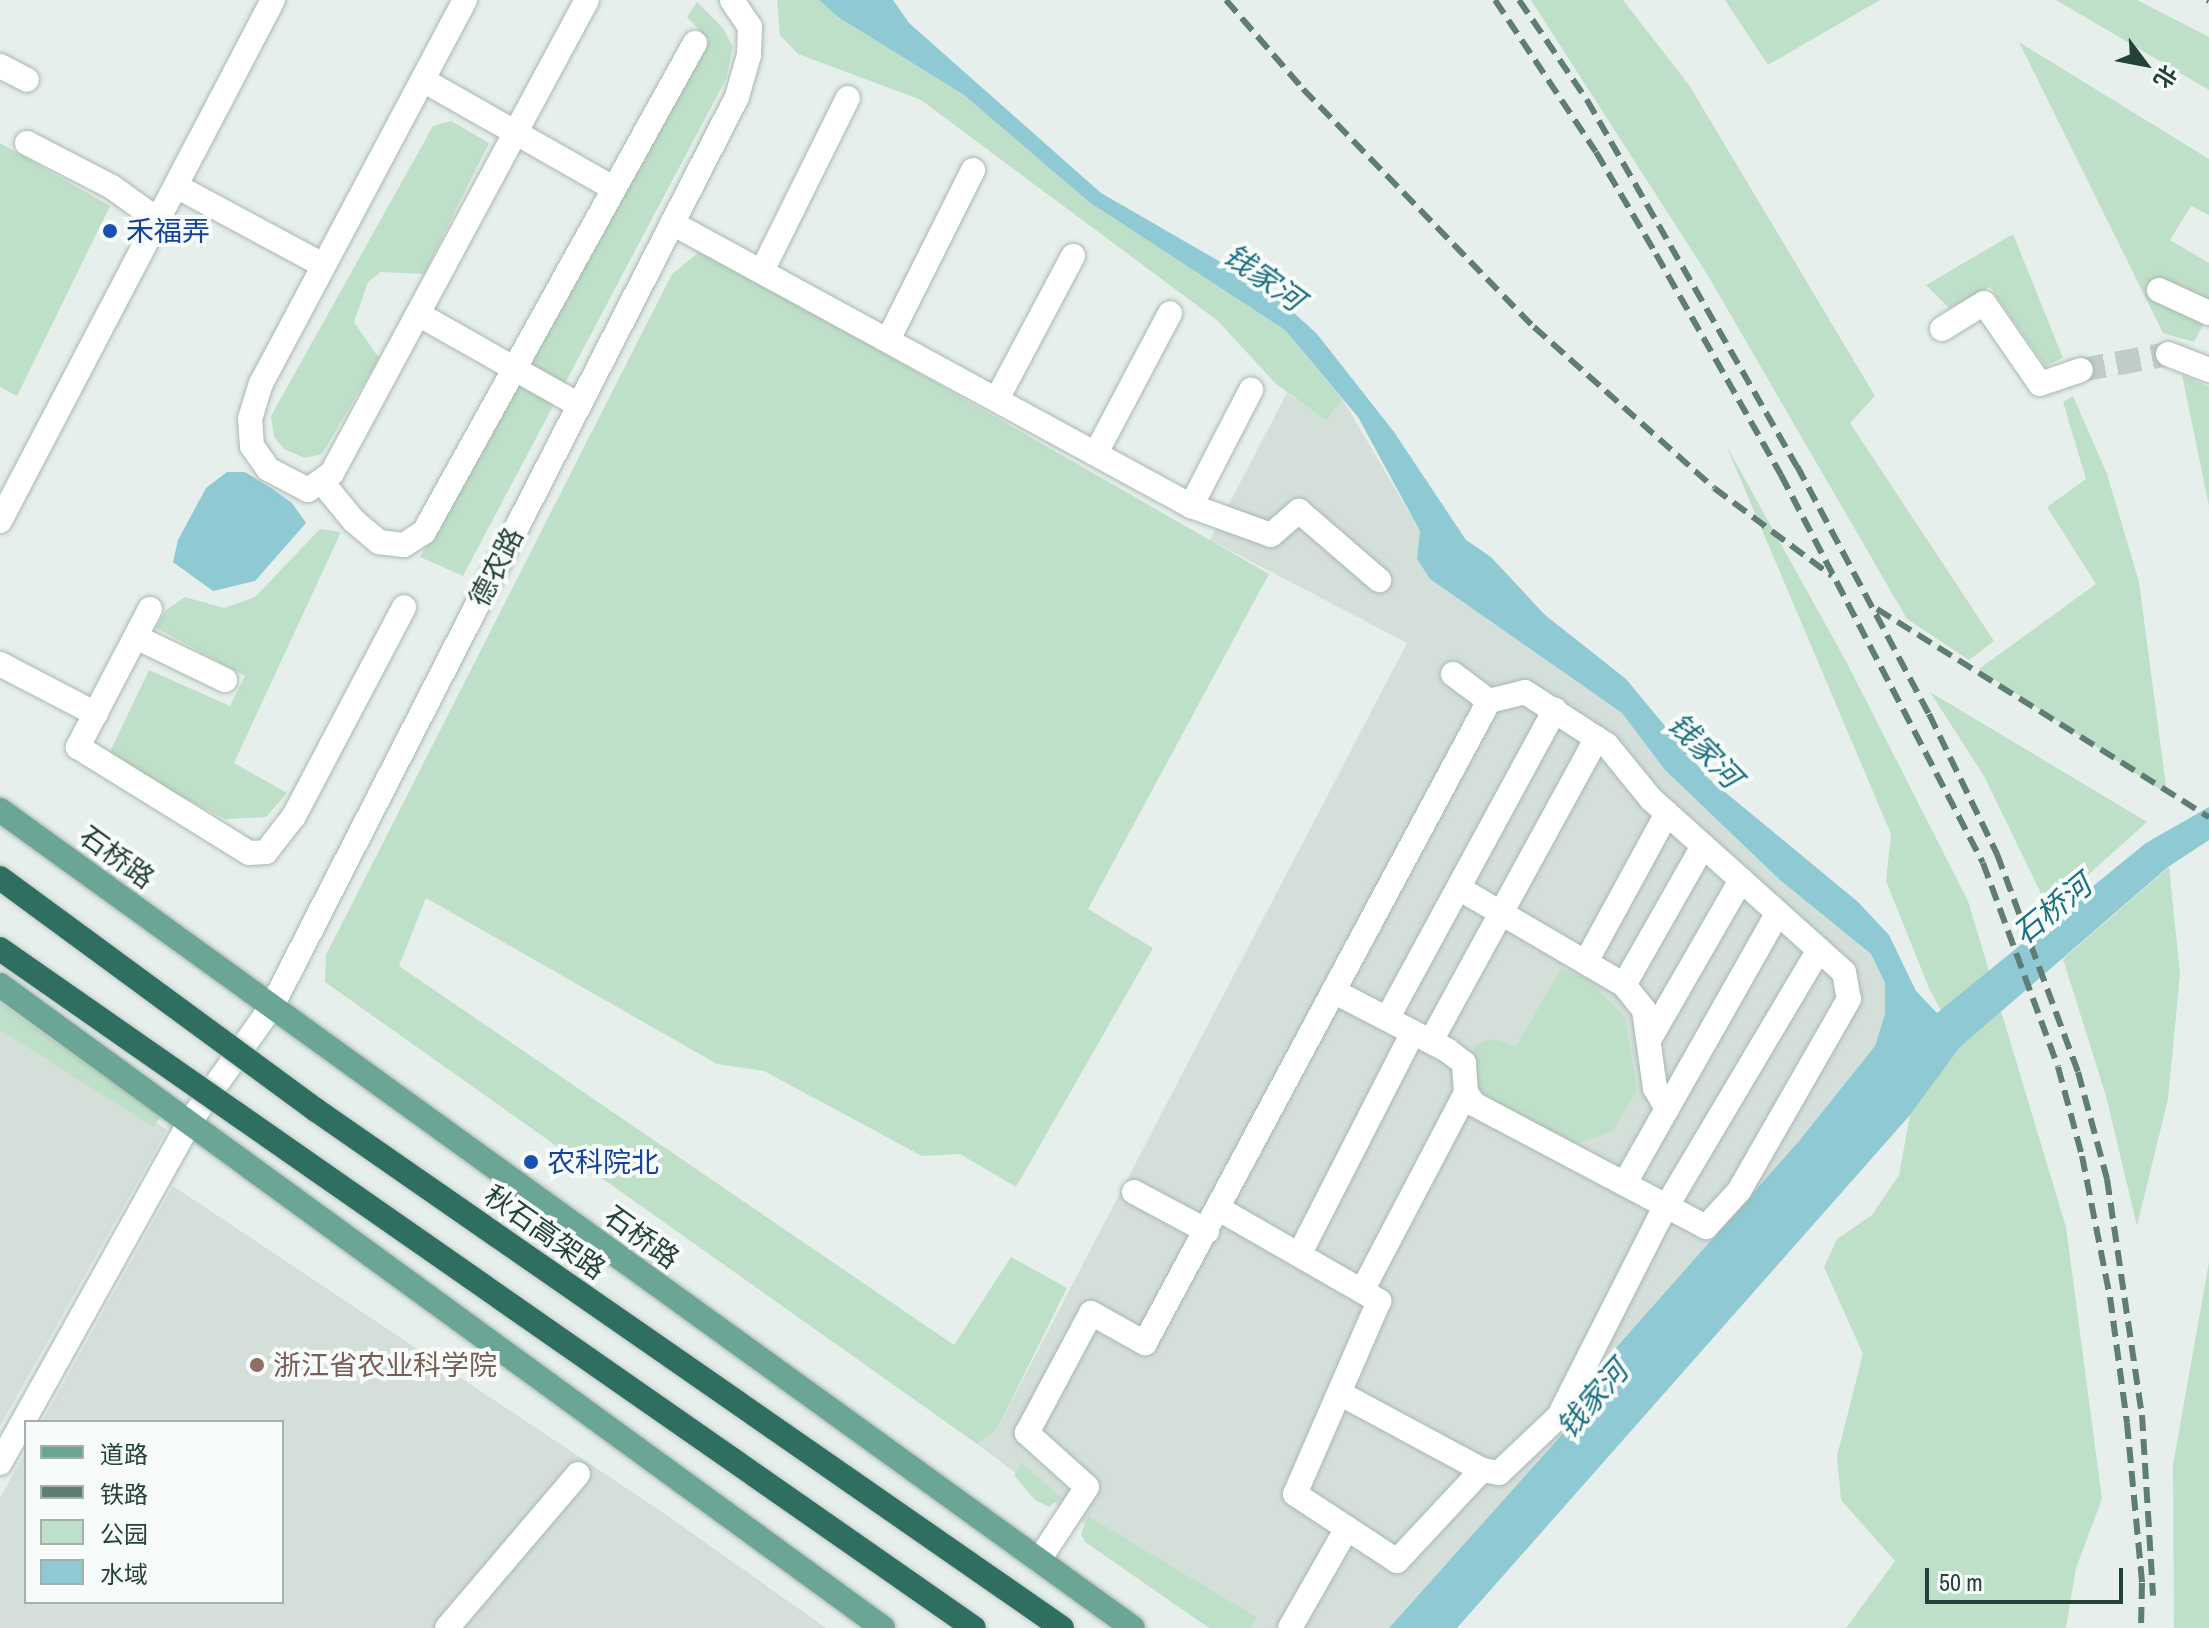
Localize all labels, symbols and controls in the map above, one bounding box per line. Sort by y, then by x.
north arrow [2105,24,2185,104]
text: 北 [2147,59,2184,94]
place label: 禾福弄 [126,214,210,248]
marker: 禾福弄 [101,222,119,240]
water label: 钱家河 [1217,236,1311,318]
street label: 德农路 [462,522,530,612]
water label: 钱家河 [1661,705,1749,795]
street label: 石桥路 [73,819,161,895]
water label: 石桥河 [2006,867,2098,951]
place label: 农科院北 [547,1145,659,1179]
marker: 农科院北 [522,1153,540,1171]
street label: 秋石高架路 [478,1178,612,1286]
street label: 石桥路 [598,1199,686,1275]
place label: 浙江省农业科学院 [273,1348,497,1382]
water label: 钱家河 [1549,1353,1635,1445]
marker: 浙江省农业科学院 [248,1356,266,1374]
legend [24,1420,284,1604]
text: 道路 [100,1438,148,1470]
text: 铁路 [100,1478,148,1510]
text: 公园 [100,1518,148,1550]
scale bar [1929,1552,2127,1602]
text: 水域 [100,1558,148,1590]
text: 50 m [1939,1566,1983,1598]

